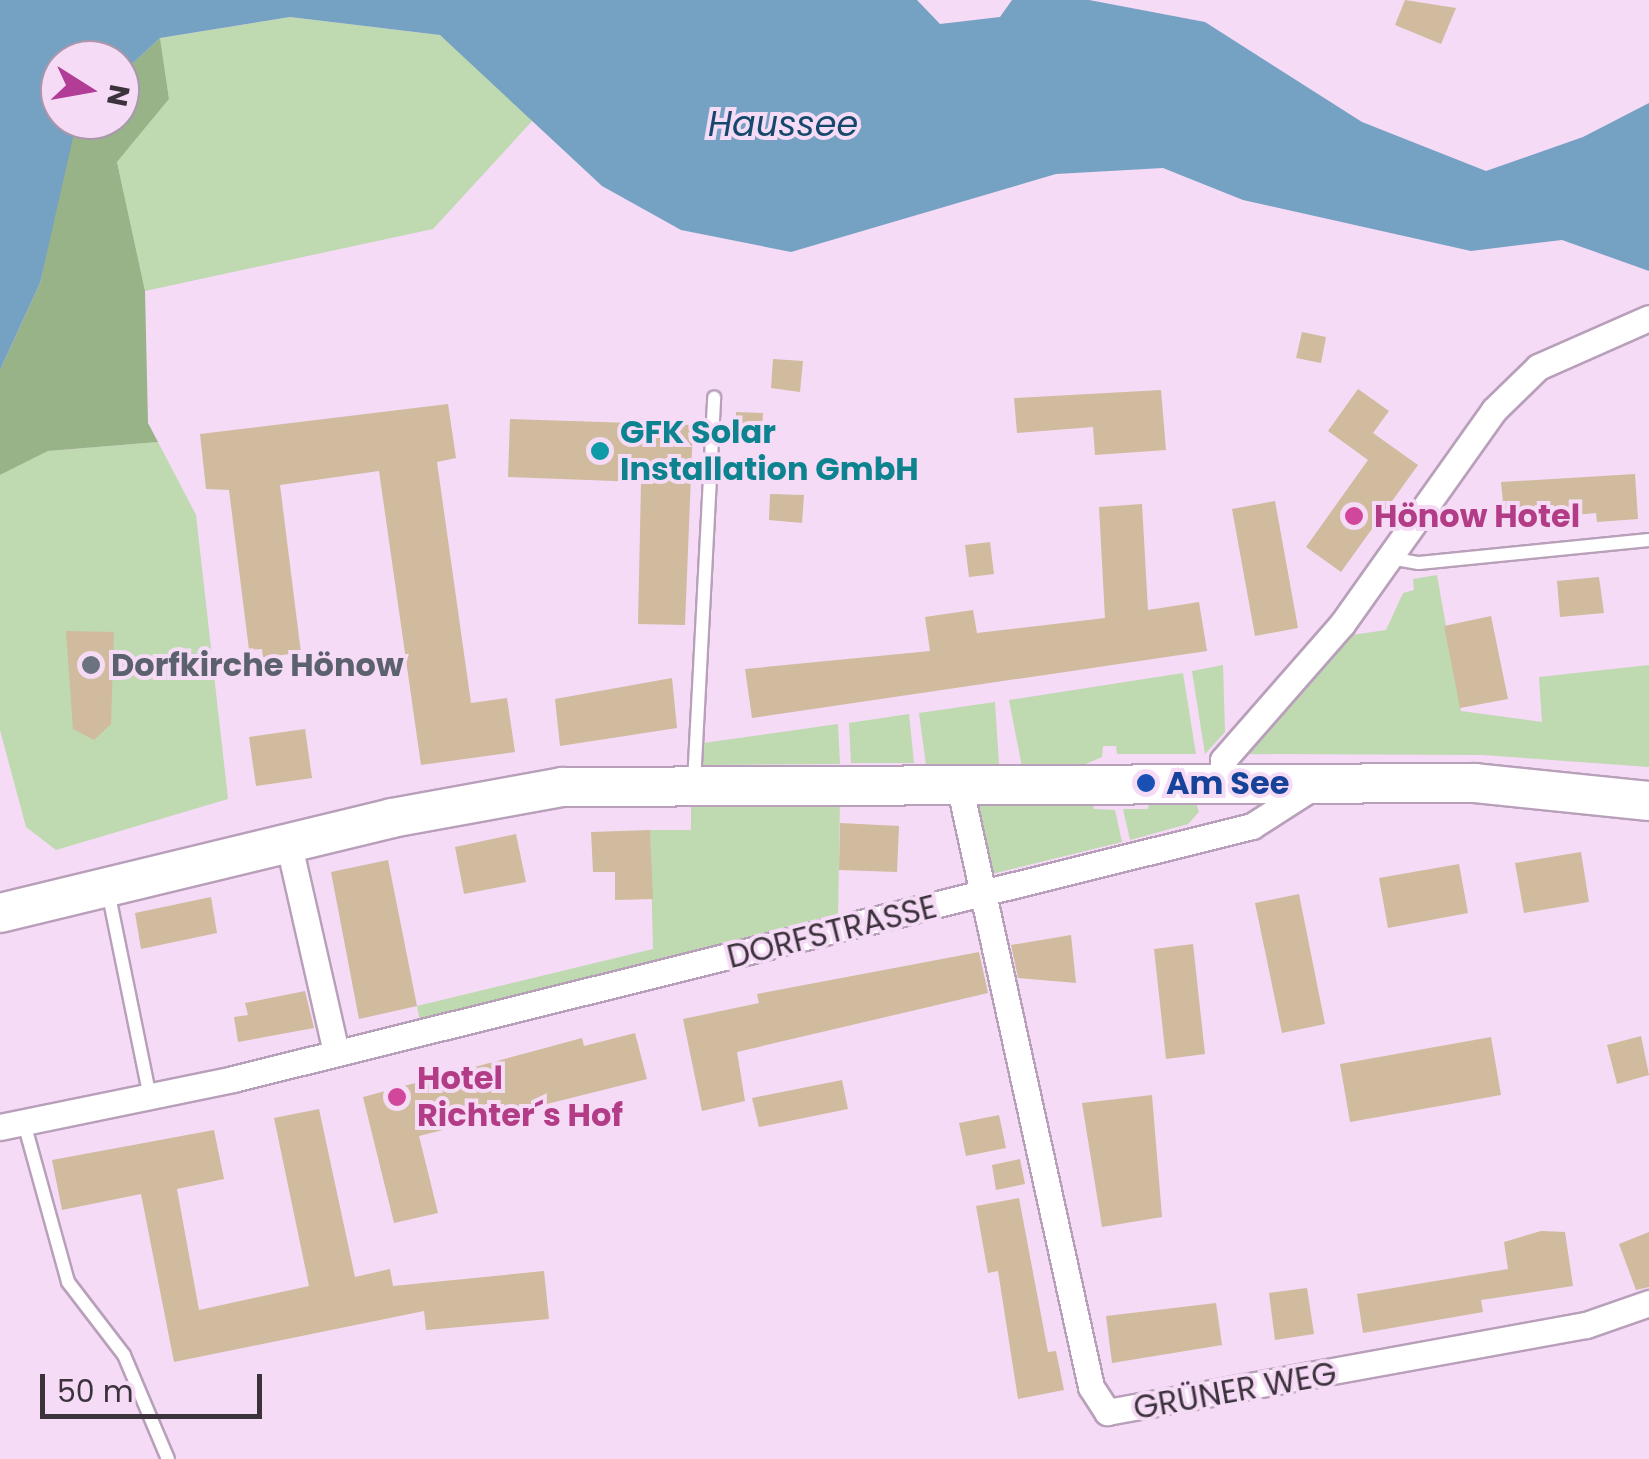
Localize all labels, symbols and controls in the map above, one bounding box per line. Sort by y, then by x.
north arrow [40,40,140,140]
text: N [97,81,139,109]
water label: Haussee [708,103,858,145]
place label: GFK Solar Installation GmbH [620,414,919,489]
marker: GFK Solar Installation GmbH [589,440,611,462]
place label: Hönow Hotel [1374,497,1580,535]
marker: Hönow Hotel [1343,505,1365,527]
place label: Dorfkirche Hönow [111,646,404,684]
marker: Dorfkirche Hönow [80,654,102,676]
place label: Am See [1166,764,1289,802]
marker: Am See [1135,772,1157,794]
street label: DORFSTRASSE [723,887,941,977]
place label: Hotel Richter´s Hof [417,1060,623,1135]
marker: Hotel Richter´s Hof [386,1086,408,1108]
scale bar [45,1354,268,1416]
street label: GRÜNER WEG [1131,1354,1339,1428]
text: 50 m [57,1370,134,1413]

